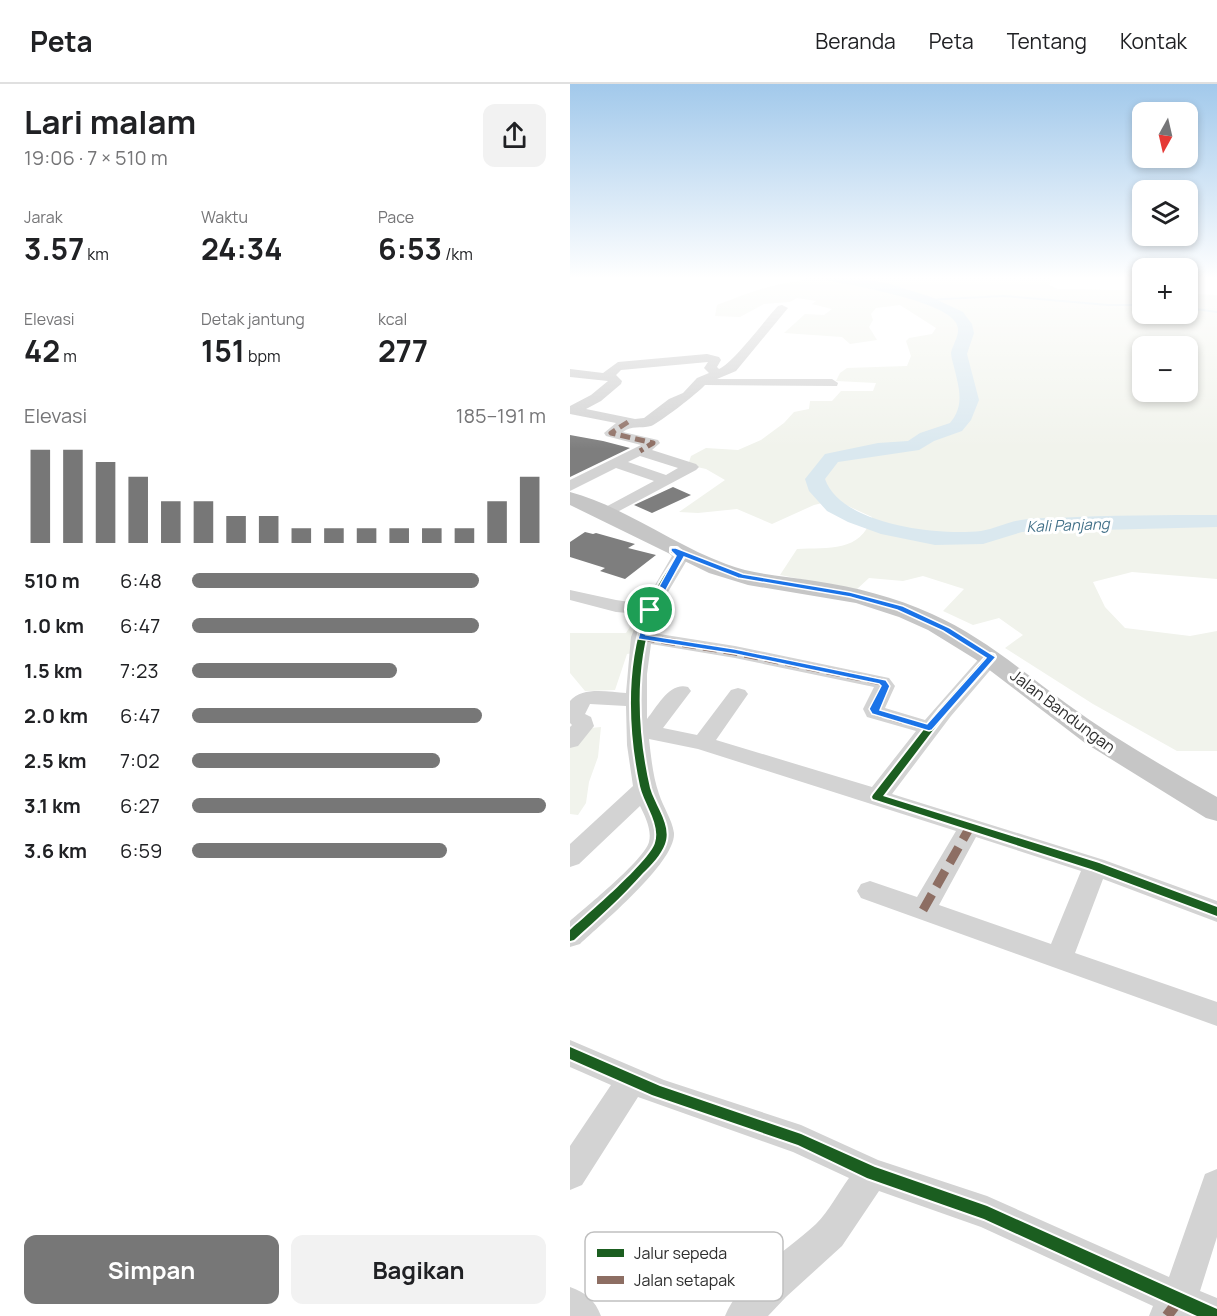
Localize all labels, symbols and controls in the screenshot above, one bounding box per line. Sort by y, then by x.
text: Peta [30,22,93,60]
text: Beranda [815,27,896,55]
text: Peta [929,27,974,55]
text: Tentang [1007,27,1087,55]
text: Kontak [1120,27,1187,55]
text: Lari malam [24,99,196,144]
north arrow [1132,102,1198,168]
map controls [1132,102,1198,402]
button: share [483,104,546,167]
text: 19:06 · 7 × 510 m [24,144,168,171]
button: layers [1132,180,1198,246]
text: Jarak [24,206,63,228]
text: Waktu [201,206,248,228]
text: Pace [378,206,414,228]
text: 3.57 [24,228,84,269]
text: 24:34 [201,228,283,269]
text: 6:53 [378,228,442,269]
text: km [84,243,109,265]
text: /km [442,243,473,265]
button: + [1132,258,1198,324]
text: Elevasi [24,308,75,330]
text: Detak jantung [201,308,305,330]
text: kcal [378,308,407,330]
text: 42 [24,330,60,371]
text: 151 [201,330,245,371]
text: 277 [378,330,428,371]
button: − [1132,336,1198,402]
text: m [60,345,77,367]
text: bpm [245,345,281,367]
text: Elevasi [24,402,87,429]
text: 185–191 m [456,402,546,429]
water label: Kali Panjang [1026,513,1111,537]
text: 510 m [24,567,80,594]
text: 6:48 [120,567,162,594]
pin [624,584,675,635]
icon: arrive [633,593,666,626]
text: 1.0 km [24,612,84,639]
text: 6:47 [120,612,160,639]
text: 1.5 km [24,657,83,684]
text: 7:23 [120,657,158,684]
street label: Jalan Bandungan [1006,664,1120,758]
text: 2.0 km [24,702,88,729]
text: 6:47 [120,702,160,729]
text: 2.5 km [24,747,86,774]
text: 7:02 [120,747,160,774]
text: 3.1 km [24,792,81,819]
text: 6:27 [120,792,160,819]
text: 3.6 km [24,837,87,864]
text: 6:59 [120,837,162,864]
legend [585,1232,783,1301]
button: Simpan [24,1235,279,1304]
button: Bagikan [291,1235,546,1304]
text: Jalur sepeda [634,1242,727,1264]
text: Jalan setapak [634,1269,736,1291]

